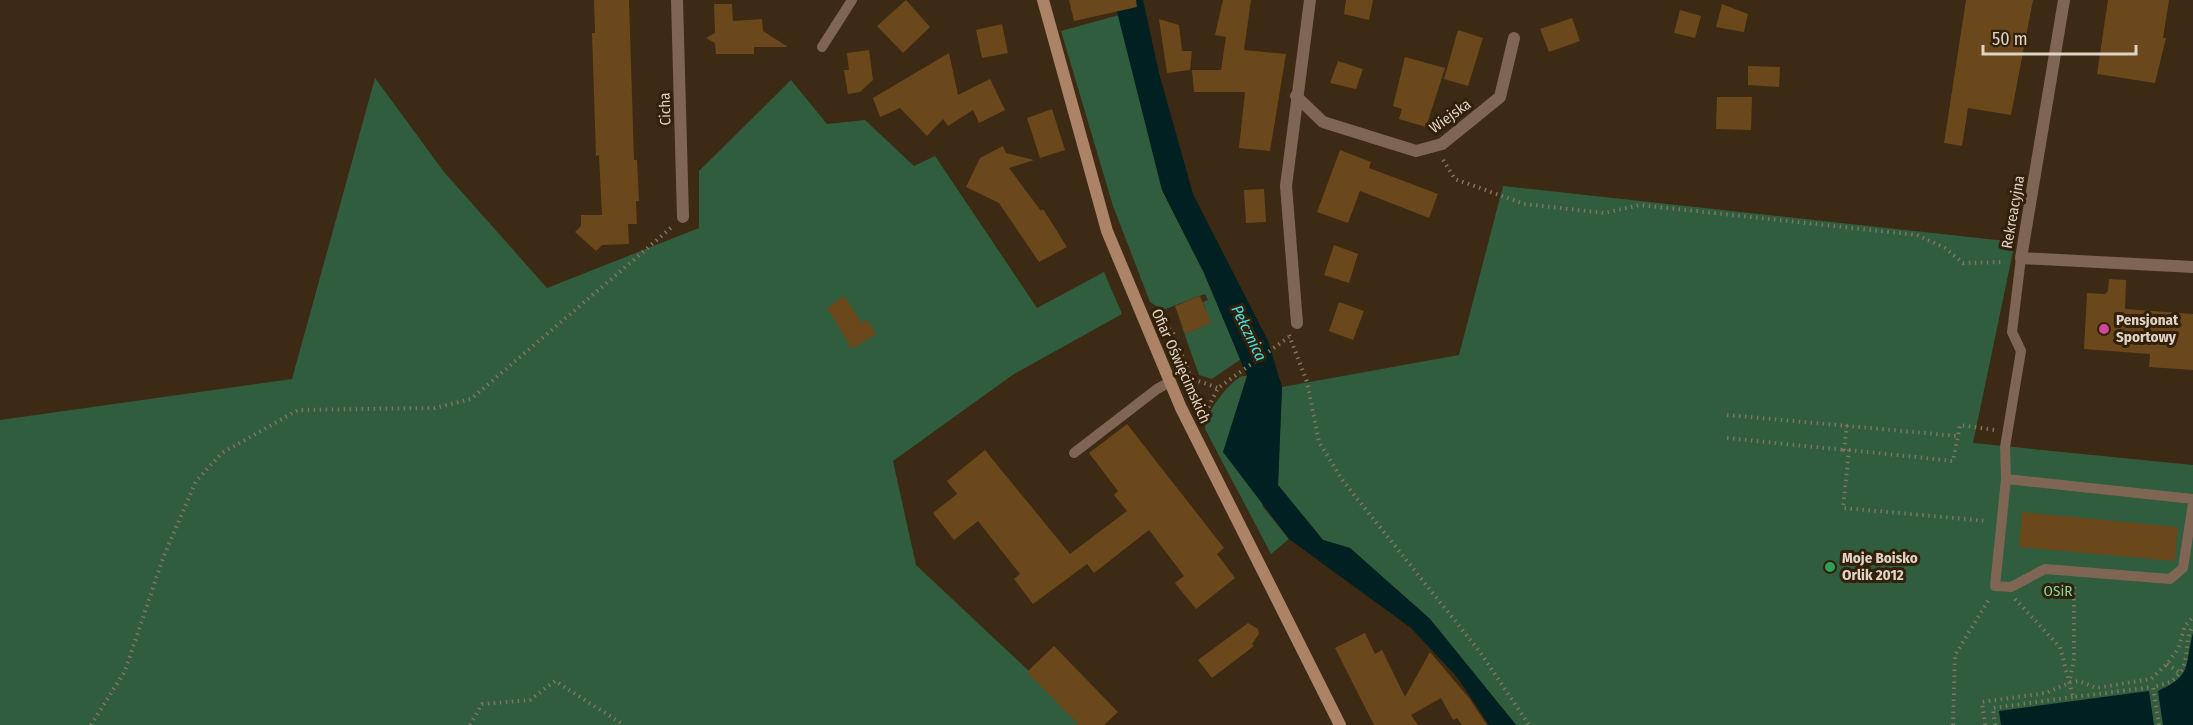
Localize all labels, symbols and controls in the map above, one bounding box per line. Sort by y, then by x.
scale bar [1983,18,2136,56]
text: 50 m [1992,28,2028,50]
street label: Cicha [655,92,675,126]
street label: Wiejska [1426,95,1474,137]
street label: Rekreacyjna [1998,174,2028,250]
water label: Pełcznica [1227,302,1271,364]
street label: Ofiar Oświęcimskich [1148,306,1214,426]
place label: Pensjonat Sportowy [2116,311,2179,346]
marker: Pensjonat Sportowy [2097,322,2111,336]
place label: Moje Boisko Orlik 2012 [1842,549,1918,584]
marker: Moje Boisko Orlik 2012 [1823,560,1837,574]
park label: OSiR [2044,582,2072,600]

